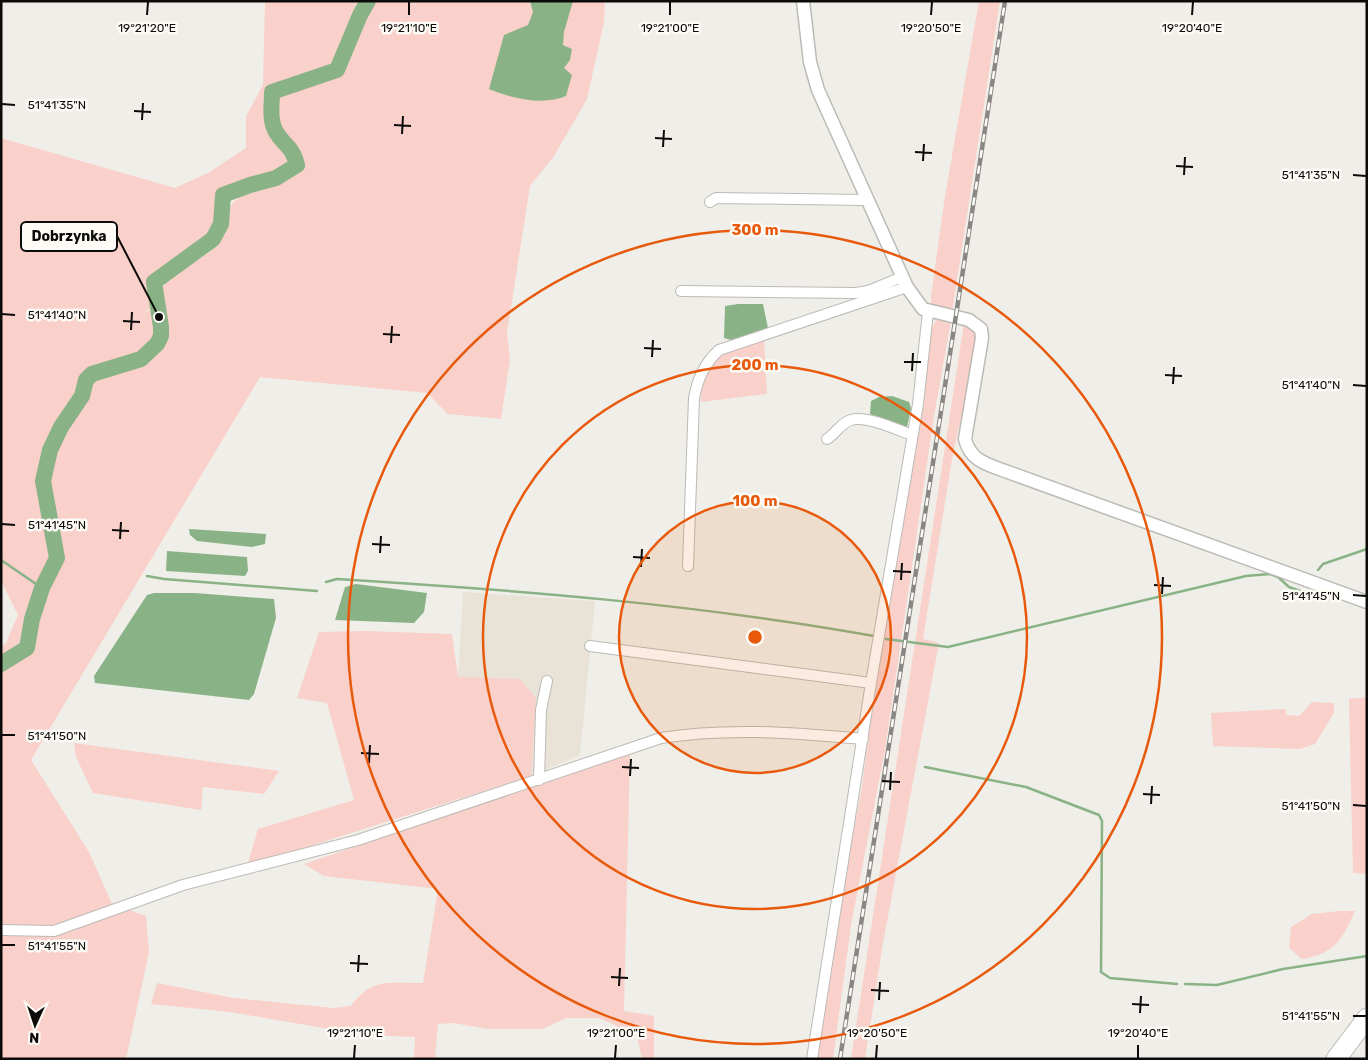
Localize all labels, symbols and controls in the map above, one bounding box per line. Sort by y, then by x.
text: 19°21'20"E [118,21,176,35]
text: 19°21'10"E [381,21,437,35]
text: 19°21'00"E [641,21,699,35]
text: 19°20'50"E [901,21,961,35]
text: 19°20'40"E [1162,21,1222,35]
text: 51°41'35"N [28,98,86,112]
text: 51°41'35"N [1282,168,1340,182]
text: 300 m [731,221,779,239]
callout: Dobrzynka [21,222,117,251]
text: Dobrzynka [31,228,107,245]
text: 51°41'40"N [28,308,86,322]
text: 200 m [731,356,779,374]
text: 51°41'40"N [1282,378,1340,392]
text: 100 m [733,492,777,510]
text: 51°41'45"N [28,518,86,532]
text: 51°41'45"N [1282,589,1340,603]
centre of rings [746,628,764,646]
text: 51°41'50"N [28,729,86,743]
text: 51°41'50"N [1282,799,1340,813]
text: 51°41'55"N [28,939,86,953]
north arrow [10,1000,60,1050]
text: 51°41'55"N [1282,1009,1340,1023]
text: 19°21'10"E [327,1026,383,1040]
text: 19°21'00"E [587,1026,645,1040]
text: 19°20'50"E [847,1026,907,1040]
text: 19°20'40"E [1108,1026,1168,1040]
text: N [29,1029,40,1046]

